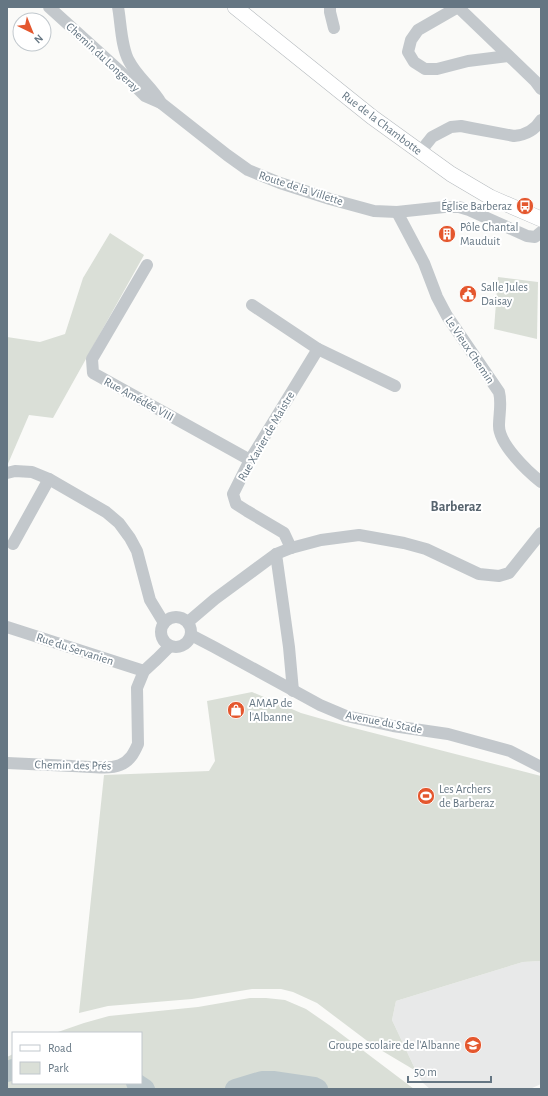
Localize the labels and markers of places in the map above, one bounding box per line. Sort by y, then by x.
bus stop icon: Église Barberaz [515,196,535,216]
place label: Église Barberaz [441,199,512,212]
place label: Pôle Chantal Mauduit [460,221,519,247]
building icon: Pôle Chantal Mauduit [437,224,457,244]
place label: Salle Jules Daisay [481,281,528,308]
public building icon: Salle Jules Daisay [458,284,478,304]
place label: AMAP de l'Albanne [249,697,293,723]
shop icon: AMAP de l'Albanne [226,700,246,720]
place label: Les Archers de Barberaz [439,783,494,809]
sports icon: Les Archers de Barberaz [416,786,436,806]
school or university icon: Groupe scolaire de l'Albanne [463,1035,483,1055]
place label: Groupe scolaire de l'Albanne [329,1039,460,1051]

